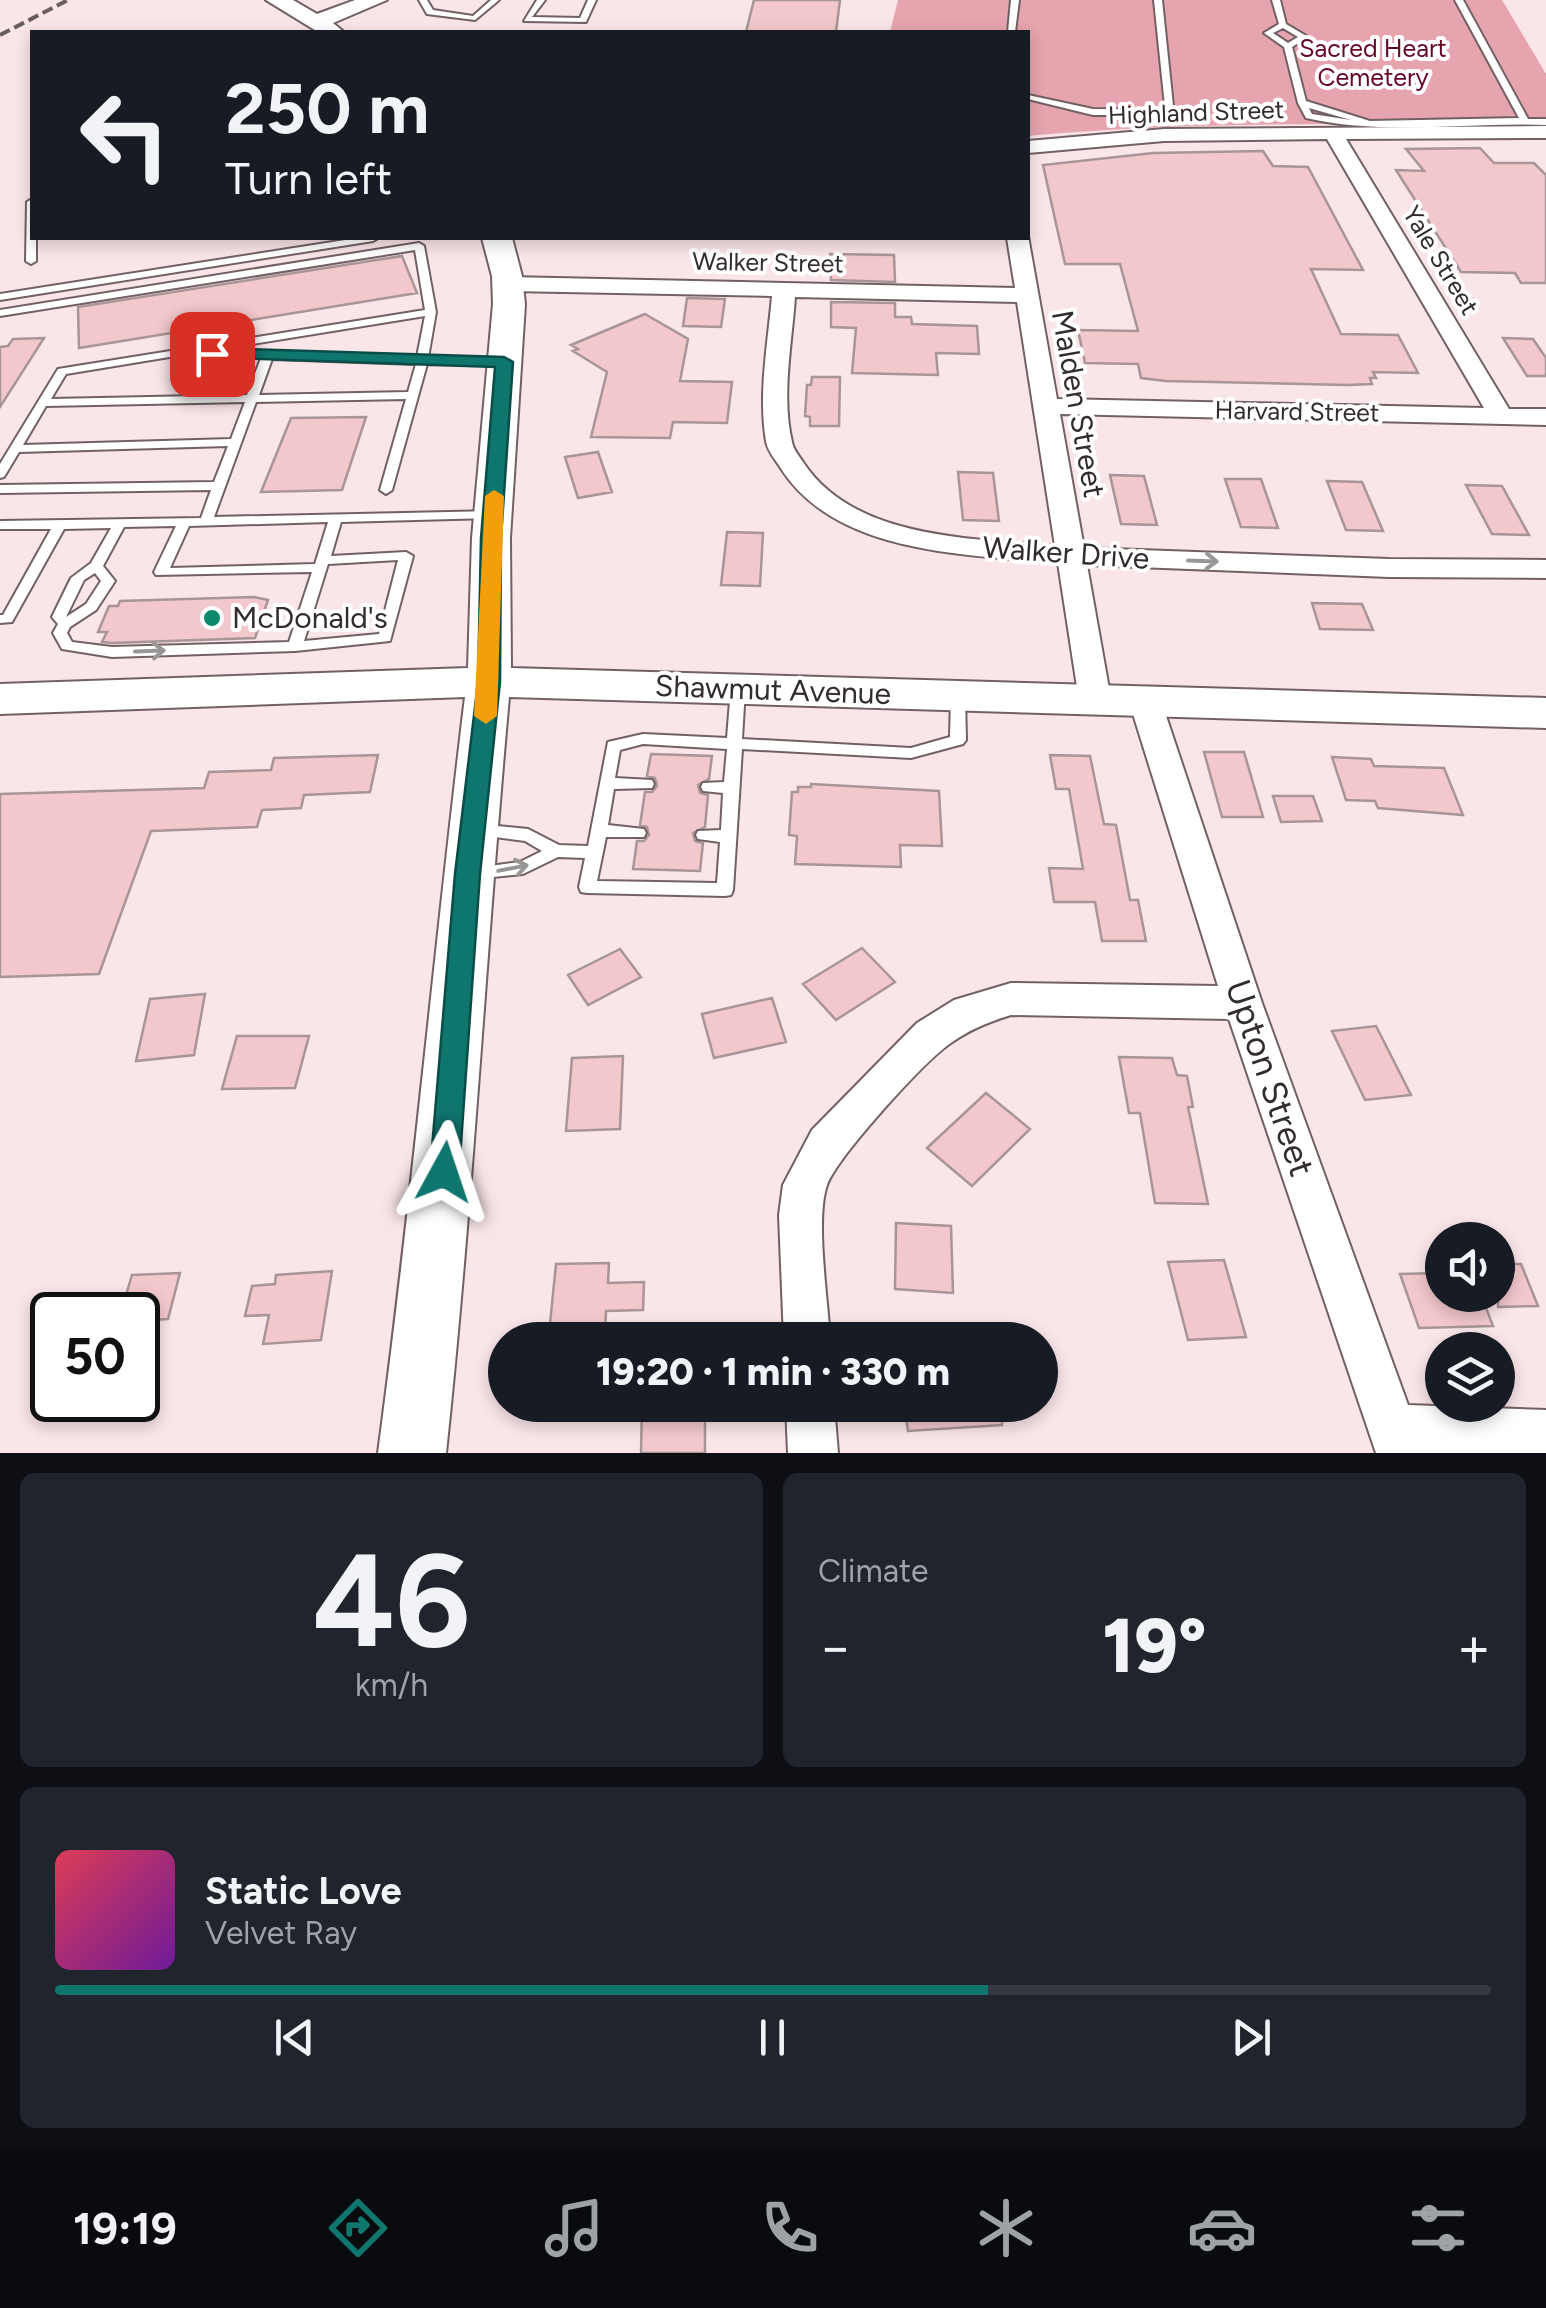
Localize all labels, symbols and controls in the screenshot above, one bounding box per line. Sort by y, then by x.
park label: Sacred Heart Cemetery [1299,33,1447,92]
text: 250 m [225,66,429,151]
icon: left [60,70,190,200]
street label: Highland Street [1107,94,1285,130]
text: Turn left [225,151,392,205]
street label: Yale Street [1397,200,1485,320]
street label: Walker Street [692,246,844,278]
street label: Malden Street [1044,307,1113,500]
pin [170,312,255,397]
icon: arrive [185,327,240,382]
street label: Harvard Street [1214,395,1380,427]
street label: Walker Drive [981,528,1151,577]
one-way arrow [1187,552,1219,571]
place label: McDonald's [232,599,388,636]
marker: McDonald's [201,607,223,629]
one-way arrow [133,641,165,660]
street label: Shawmut Avenue [654,667,892,712]
one-way arrow [496,857,528,876]
street label: Upton Street [1217,974,1323,1182]
position arrow [392,1120,496,1224]
map controls [1425,1222,1515,1422]
button: sound [1425,1222,1515,1312]
speed limit sign: 50 [30,1292,160,1422]
button: layers [1425,1332,1515,1422]
text: 19:20 · 1 min · 330 m [596,1349,950,1395]
text: 46 [313,1523,470,1679]
text: Climate [818,1552,929,1590]
text: 19° [1102,1601,1207,1691]
text: − [818,1614,852,1680]
text: + [1457,1614,1491,1680]
text: km/h [355,1666,428,1704]
text: Static Love [205,1868,402,1914]
text: Velvet Ray [205,1914,357,1952]
icon: previous [267,2010,322,2065]
icon: pause [745,2010,800,2065]
icon: next [1224,2010,1279,2065]
icon: directions [323,2193,393,2263]
icon: music [539,2193,609,2263]
icon: phone [755,2193,825,2263]
icon: climate [971,2193,1041,2263]
icon: car [1187,2193,1257,2263]
icon: filters [1403,2193,1473,2263]
text: 19:19 [73,2201,177,2255]

